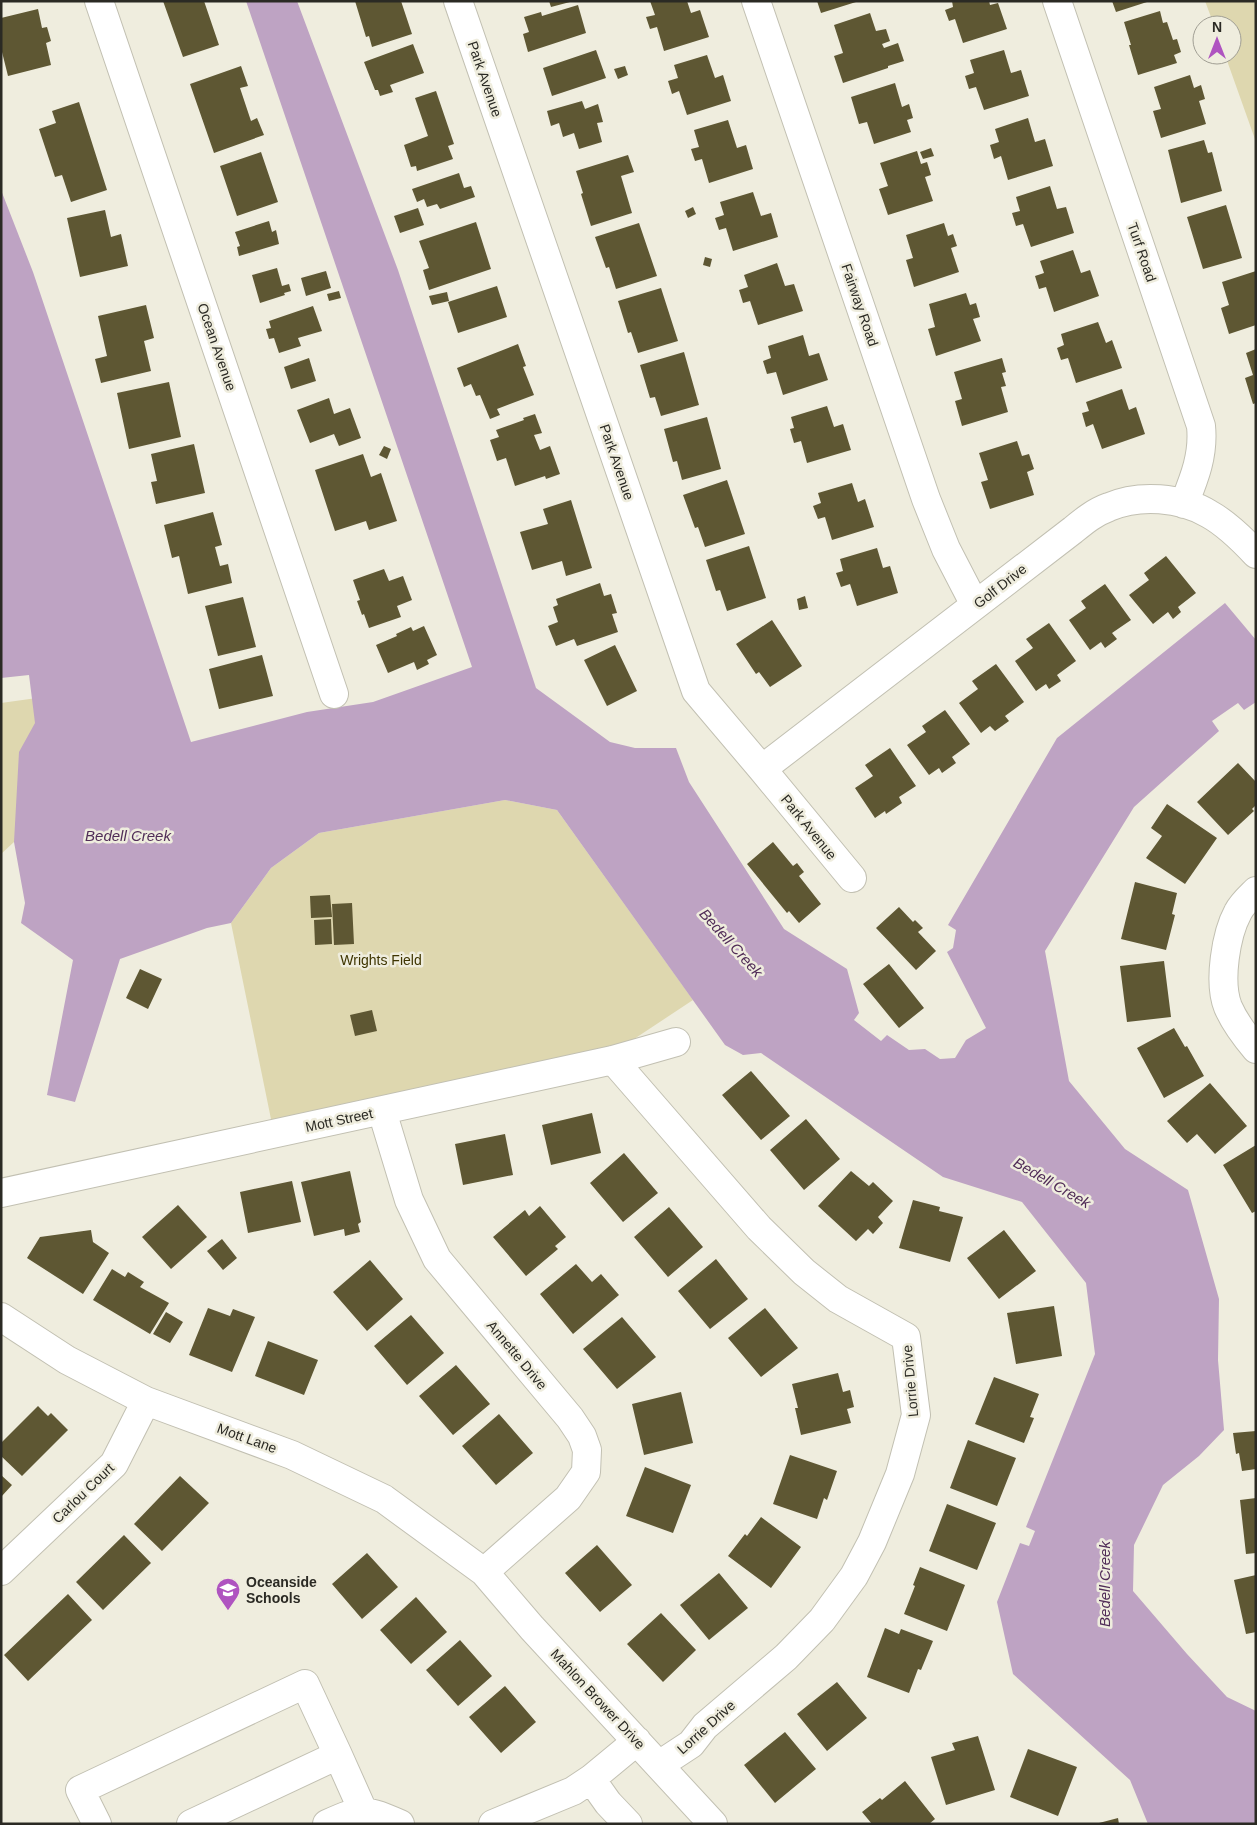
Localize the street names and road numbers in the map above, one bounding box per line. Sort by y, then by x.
street label: Park Avenue [465,39,506,119]
street label: Turf Road [1124,220,1160,284]
street label: Fairway Road [838,262,882,348]
street label: Ocean Avenue [195,301,240,393]
street label: Park Avenue [597,422,638,502]
street label: Golf Drive [971,560,1030,611]
street label: Park Avenue [778,791,840,863]
street label: Mott Street [304,1105,374,1135]
street label: Annette Drive [484,1317,551,1393]
street label: Lorrie Drive [899,1344,921,1418]
street label: Mott Lane [215,1420,279,1456]
street label: Carlou Court [49,1460,117,1526]
street label: Mahlon Brower Drive [548,1646,649,1752]
street label: Lorrie Drive [674,1697,738,1757]

